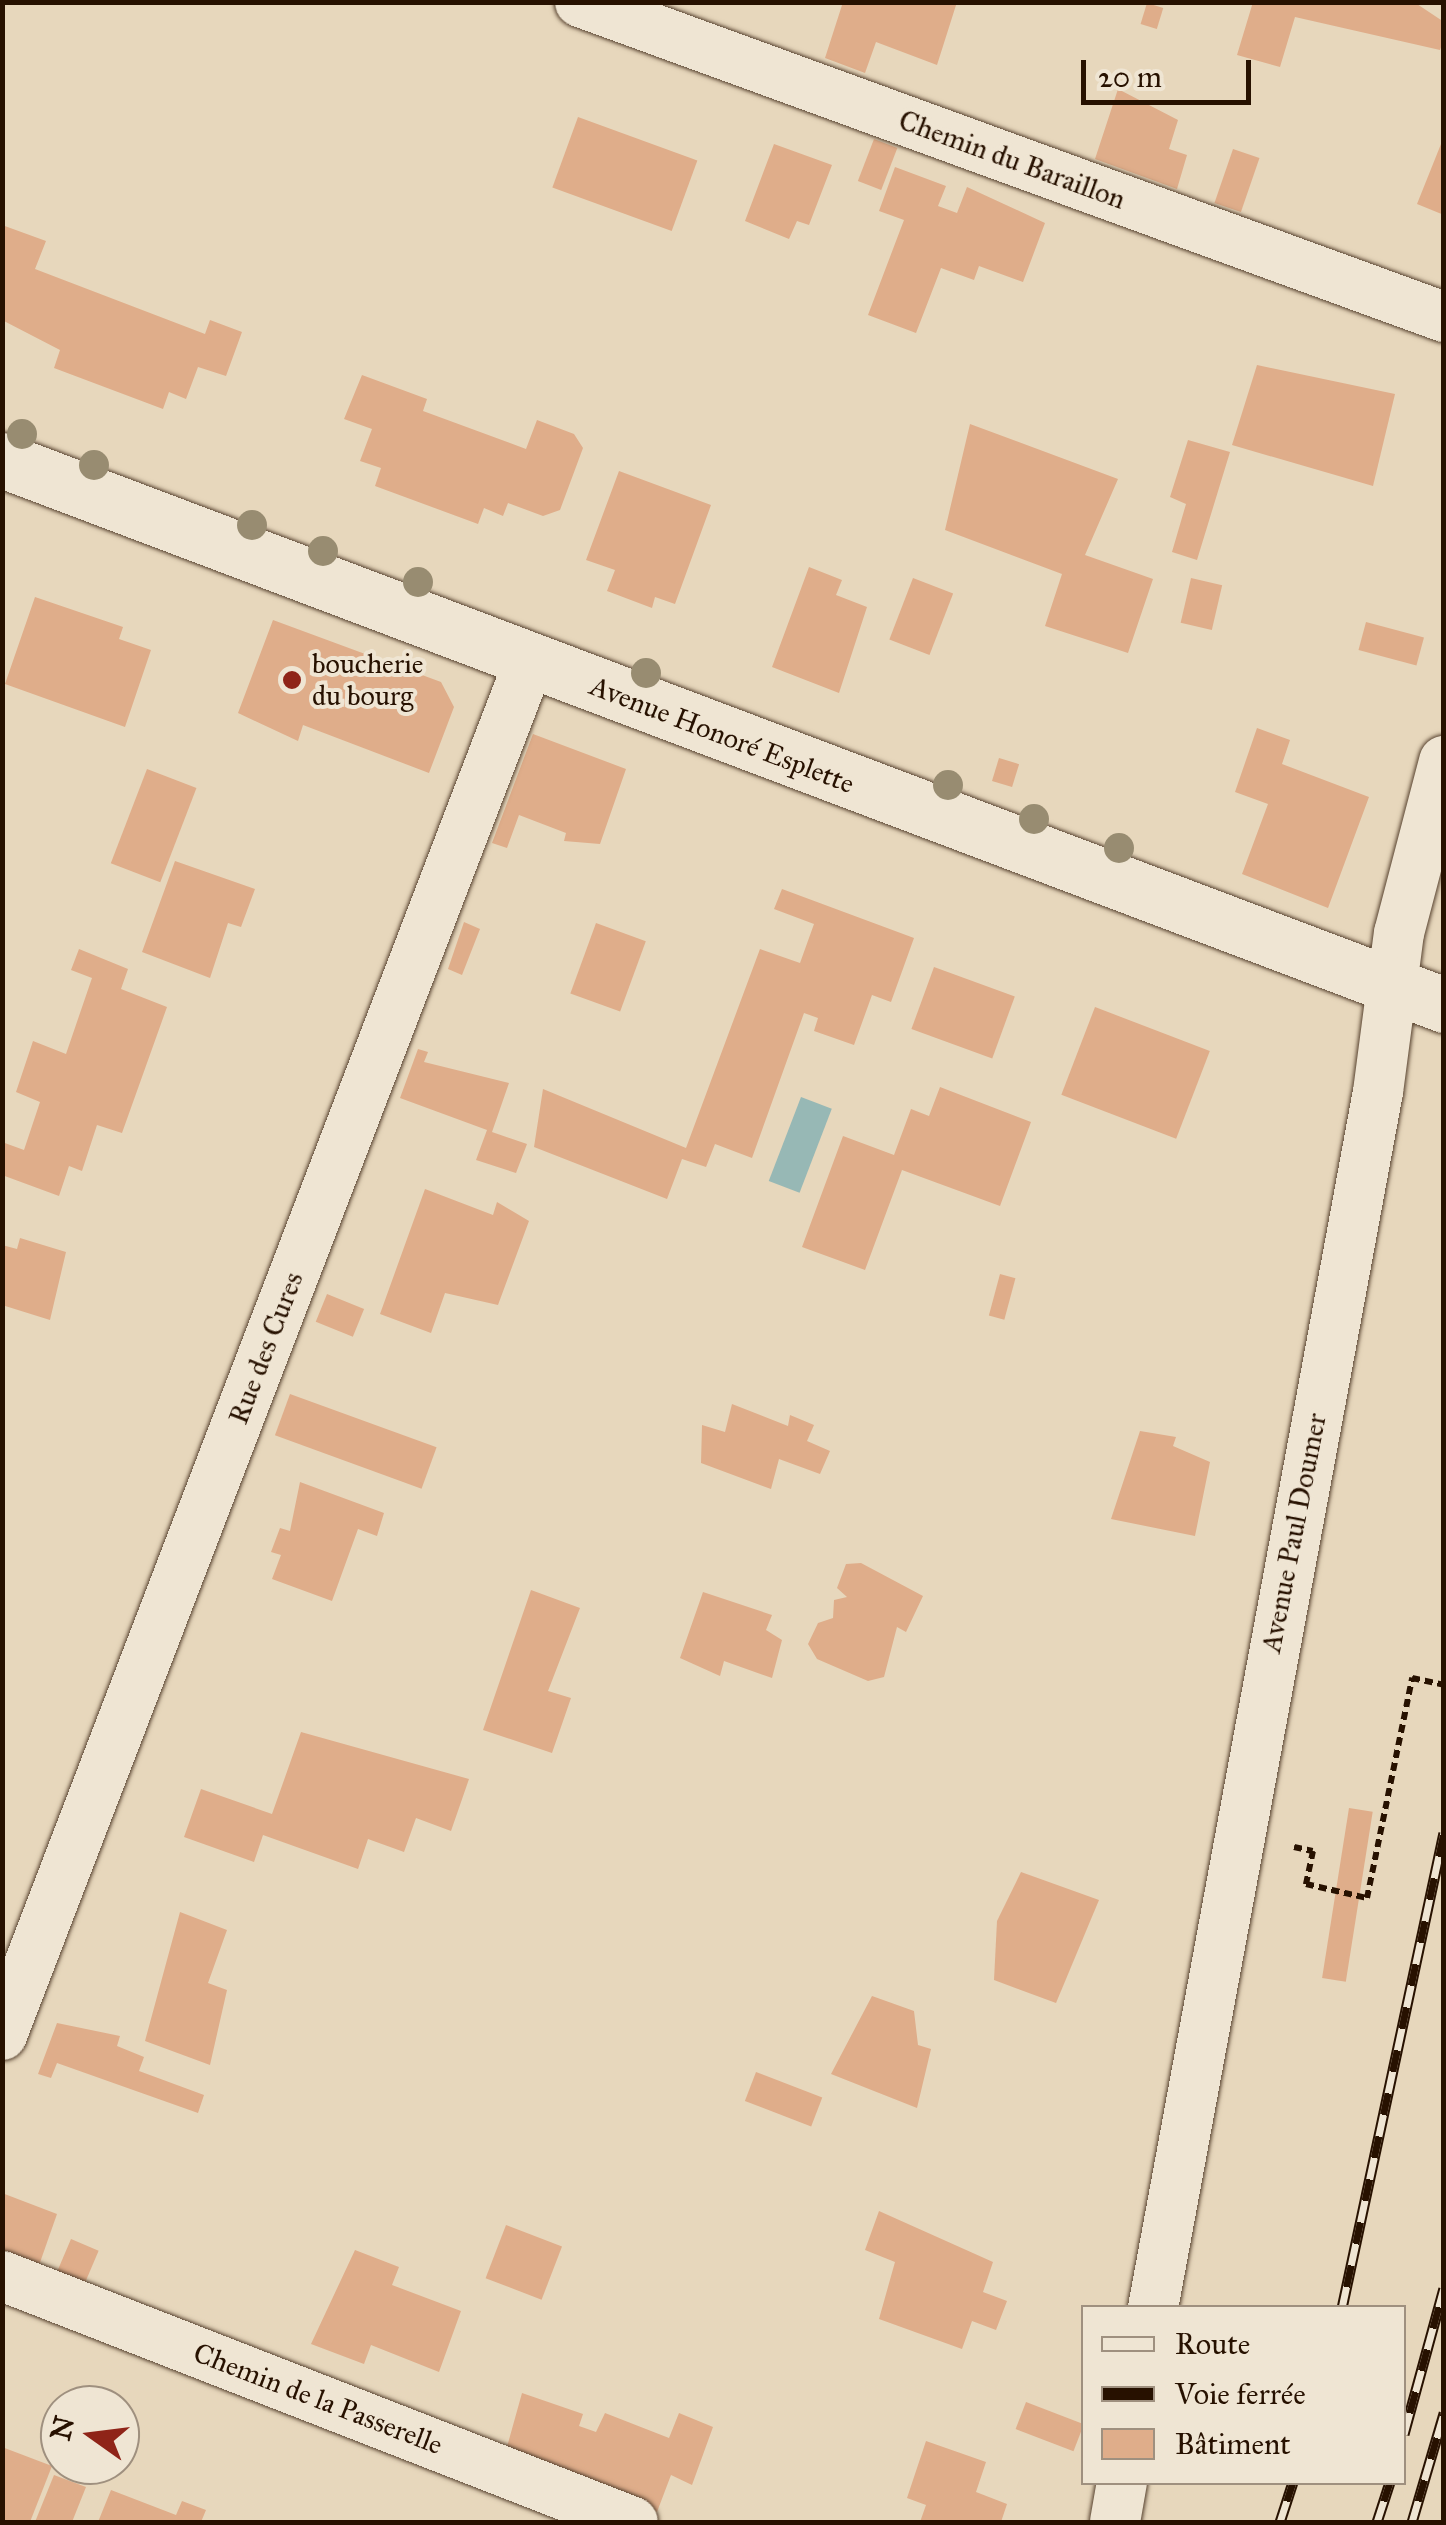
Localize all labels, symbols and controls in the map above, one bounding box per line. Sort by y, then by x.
scale bar [1086,40,1256,102]
text: 20 m [1098,59,1162,95]
street label: Chemin du Baraillon [894,103,1130,217]
place label: boucherie du bourg [312,647,424,713]
marker: boucherie du bourg [281,669,303,691]
street label: Avenue Honoré Esplette [585,669,859,801]
street label: Rue des Cures [222,1267,310,1429]
street label: Avenue Paul Doumer [1254,1411,1334,1655]
legend [1081,2305,1406,2485]
text: Route [1175,2326,1250,2362]
street label: Chemin de la Passerelle [189,2336,447,2462]
text: Voie ferrée [1175,2376,1306,2412]
north arrow [40,2385,140,2485]
text: N [42,2412,82,2444]
text: Bâtiment [1175,2426,1291,2462]

